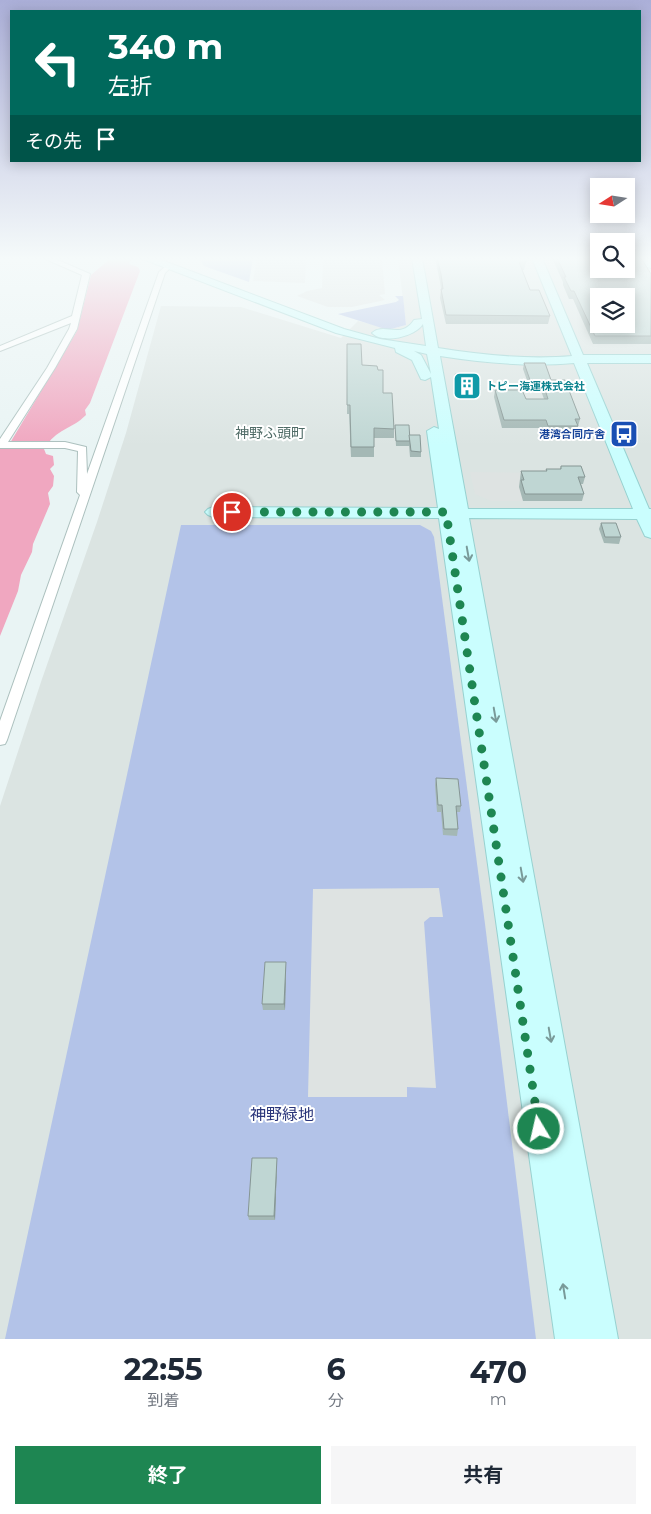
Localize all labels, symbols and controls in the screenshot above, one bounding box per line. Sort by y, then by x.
text: 340 m [108,25,223,68]
icon: left [25,30,90,95]
text: 左折 [108,73,152,100]
icon: arrive [92,125,120,153]
text: その先 [25,130,82,153]
north arrow [590,178,635,222]
map controls [590,178,635,333]
button: search [590,233,635,278]
button: layers [590,288,635,333]
building icon: トピー海運株式会社 [452,371,482,401]
place label: トピー海運株式会社 [486,379,585,393]
bus stop icon: 港湾合同庁舎 [609,419,639,449]
district label: 神野ふ頭町 [235,424,305,442]
place label: 港湾合同庁舎 [539,427,606,441]
pin [211,491,253,533]
icon: arrive [218,498,246,526]
one-way arrow [463,546,473,562]
one-way arrow [490,706,500,722]
one-way arrow [518,866,528,882]
one-way arrow [545,1027,555,1043]
position arrow [512,1102,564,1154]
park label: 神野緑地 [250,1105,314,1124]
one-way arrow [558,1283,568,1299]
text: 22:55 [124,1351,203,1388]
text: 6 [326,1351,346,1388]
text: 470 [469,1354,527,1391]
text: m [490,1390,507,1409]
text: 到着 [147,1391,179,1410]
text: 分 [328,1391,344,1410]
button: 終了 [15,1446,321,1504]
button: 共有 [331,1446,636,1504]

